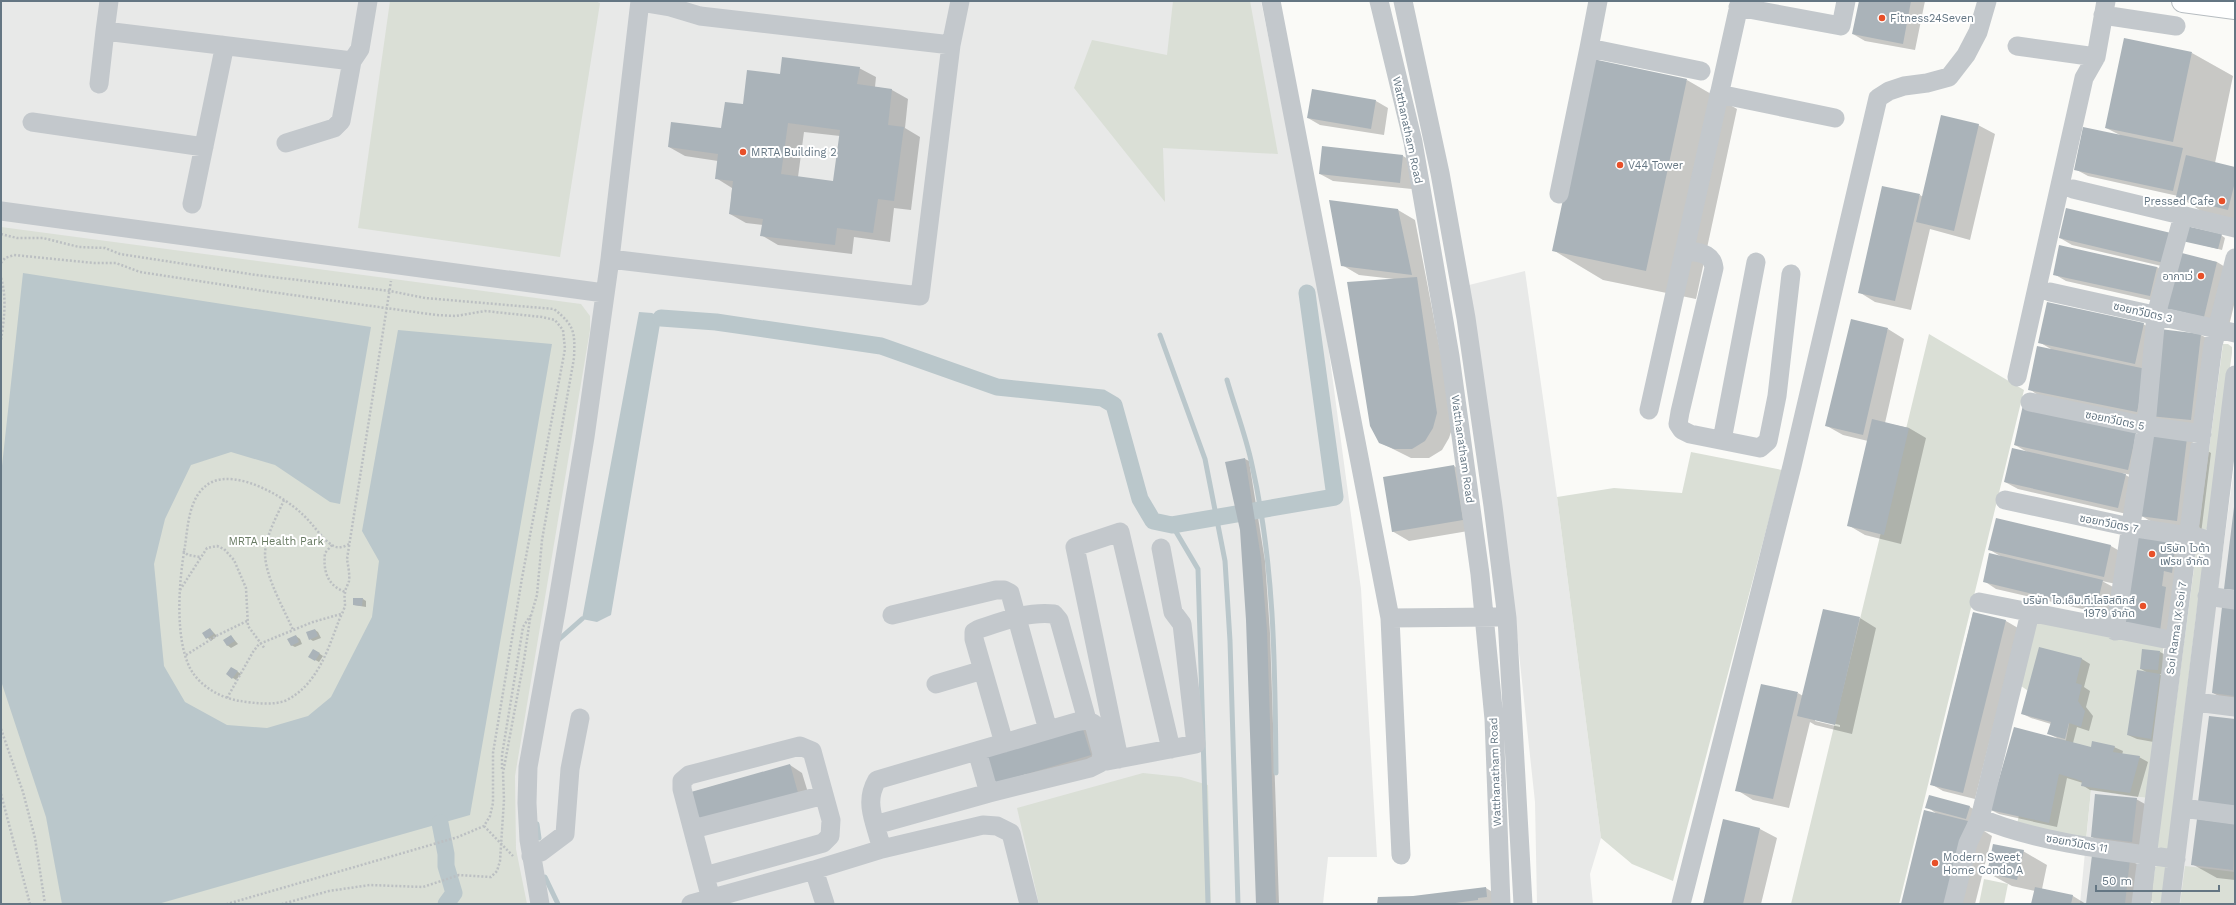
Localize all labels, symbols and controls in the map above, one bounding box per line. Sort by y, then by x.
place label: Fitness24Seven [1890,12,1974,25]
marker: Fitness24Seven [1877,13,1887,23]
street label: Watthanatham Road [1390,75,1425,185]
place label: MRTA Building 2 [751,146,837,159]
marker: MRTA Building 2 [738,147,748,157]
place label: V44 Tower [1628,159,1684,172]
marker: V44 Tower [1615,160,1625,170]
place label: Pressed Cafe [2144,195,2214,208]
marker: Pressed Cafe [2217,196,2227,206]
place label: อากาเว่ [2163,270,2193,283]
marker: อากาเว่ [2196,271,2206,281]
street label: ซอยทวีมิตร 3 [2112,299,2174,326]
street label: Watthanatham Road [1448,394,1477,504]
street label: ซอยทวีมิตร 5 [2084,408,2146,433]
street label: ซอยทวีมิตร 7 [2078,511,2139,536]
park label: MRTA Health Park [228,535,324,548]
place label: บริษัท ไวต้า เฟรช จำกัด [2160,542,2210,568]
marker: บริษัท ไวต้า เฟรช จำกัด [2147,549,2157,559]
street label: Soi Rama IX Soi 7 [2164,581,2189,675]
place label: บริษัท ไอ.เอ็ม.ที.โลจิสติกส์ 1979 จำกัด [2023,594,2135,620]
marker: บริษัท ไอ.เอ็ม.ที.โลจิสติกส์ 1979 จำกัด [2138,601,2148,611]
street label: Watthanatham Road [1487,717,1504,827]
street label: ซอยทวีมิตร 11 [2045,832,2109,855]
place label: Modern Sweet Home Condo A [1943,851,2023,877]
marker: Modern Sweet Home Condo A [1930,858,1940,868]
scale bar [2096,867,2219,893]
text: 50 m [2102,874,2132,888]

